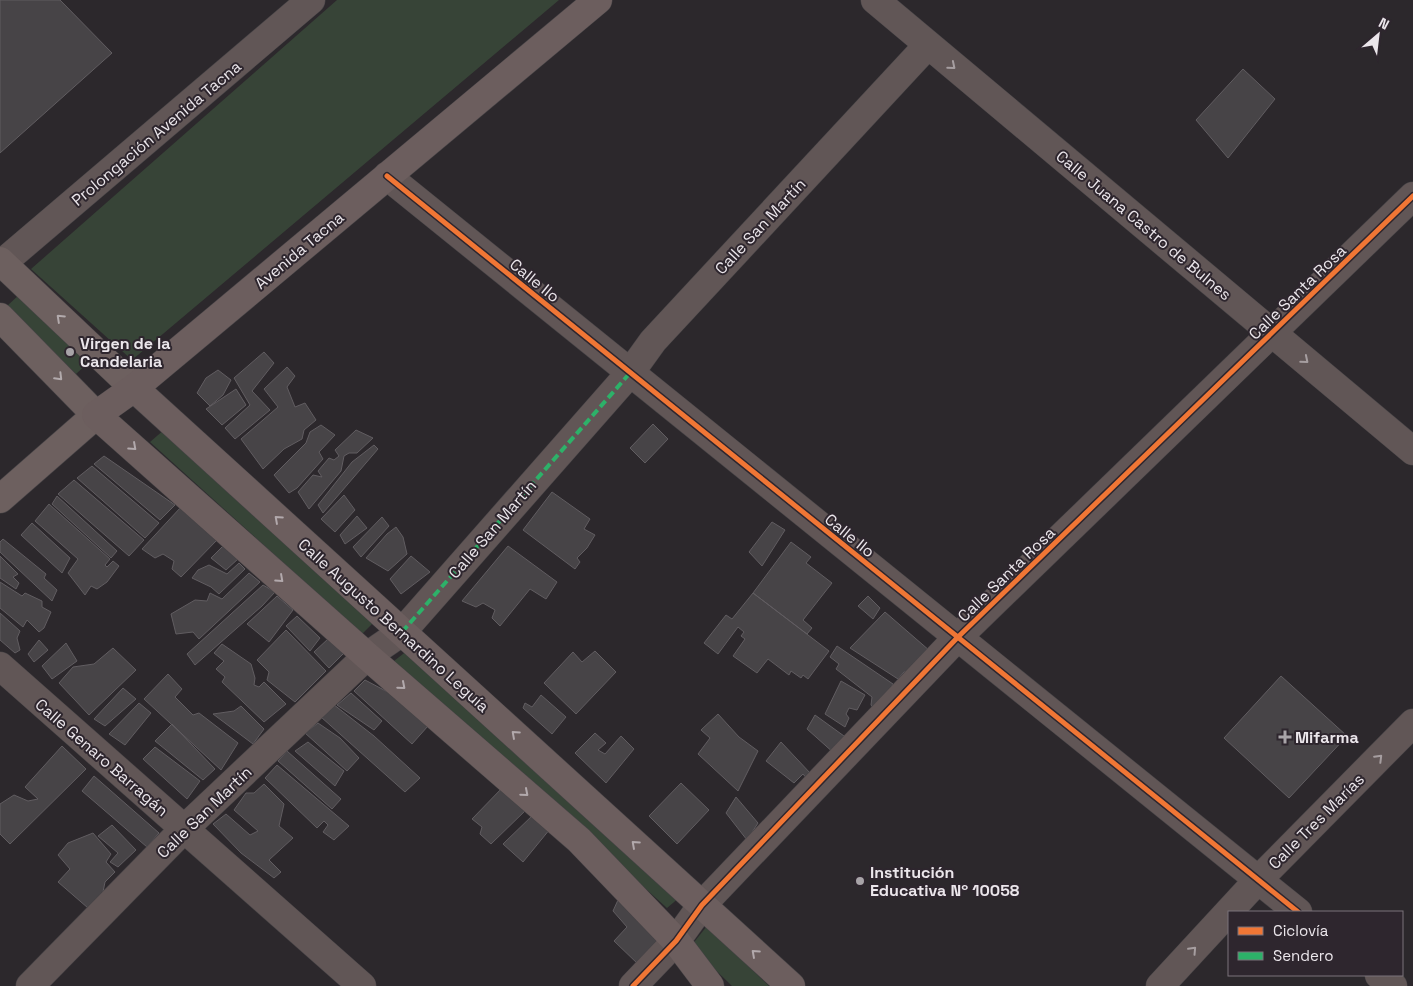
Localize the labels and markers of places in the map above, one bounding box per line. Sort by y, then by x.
place label: Virgen de la Candelaria [80,333,171,372]
marker: Virgen de la Candelaria [64,346,76,358]
place label: Mifarma [1295,727,1359,748]
marker: Mifarma [1279,731,1291,743]
place label: Institución Educativa Nº 10058 [870,862,1020,901]
marker: Institución Educativa Nº 10058 [854,875,866,887]

